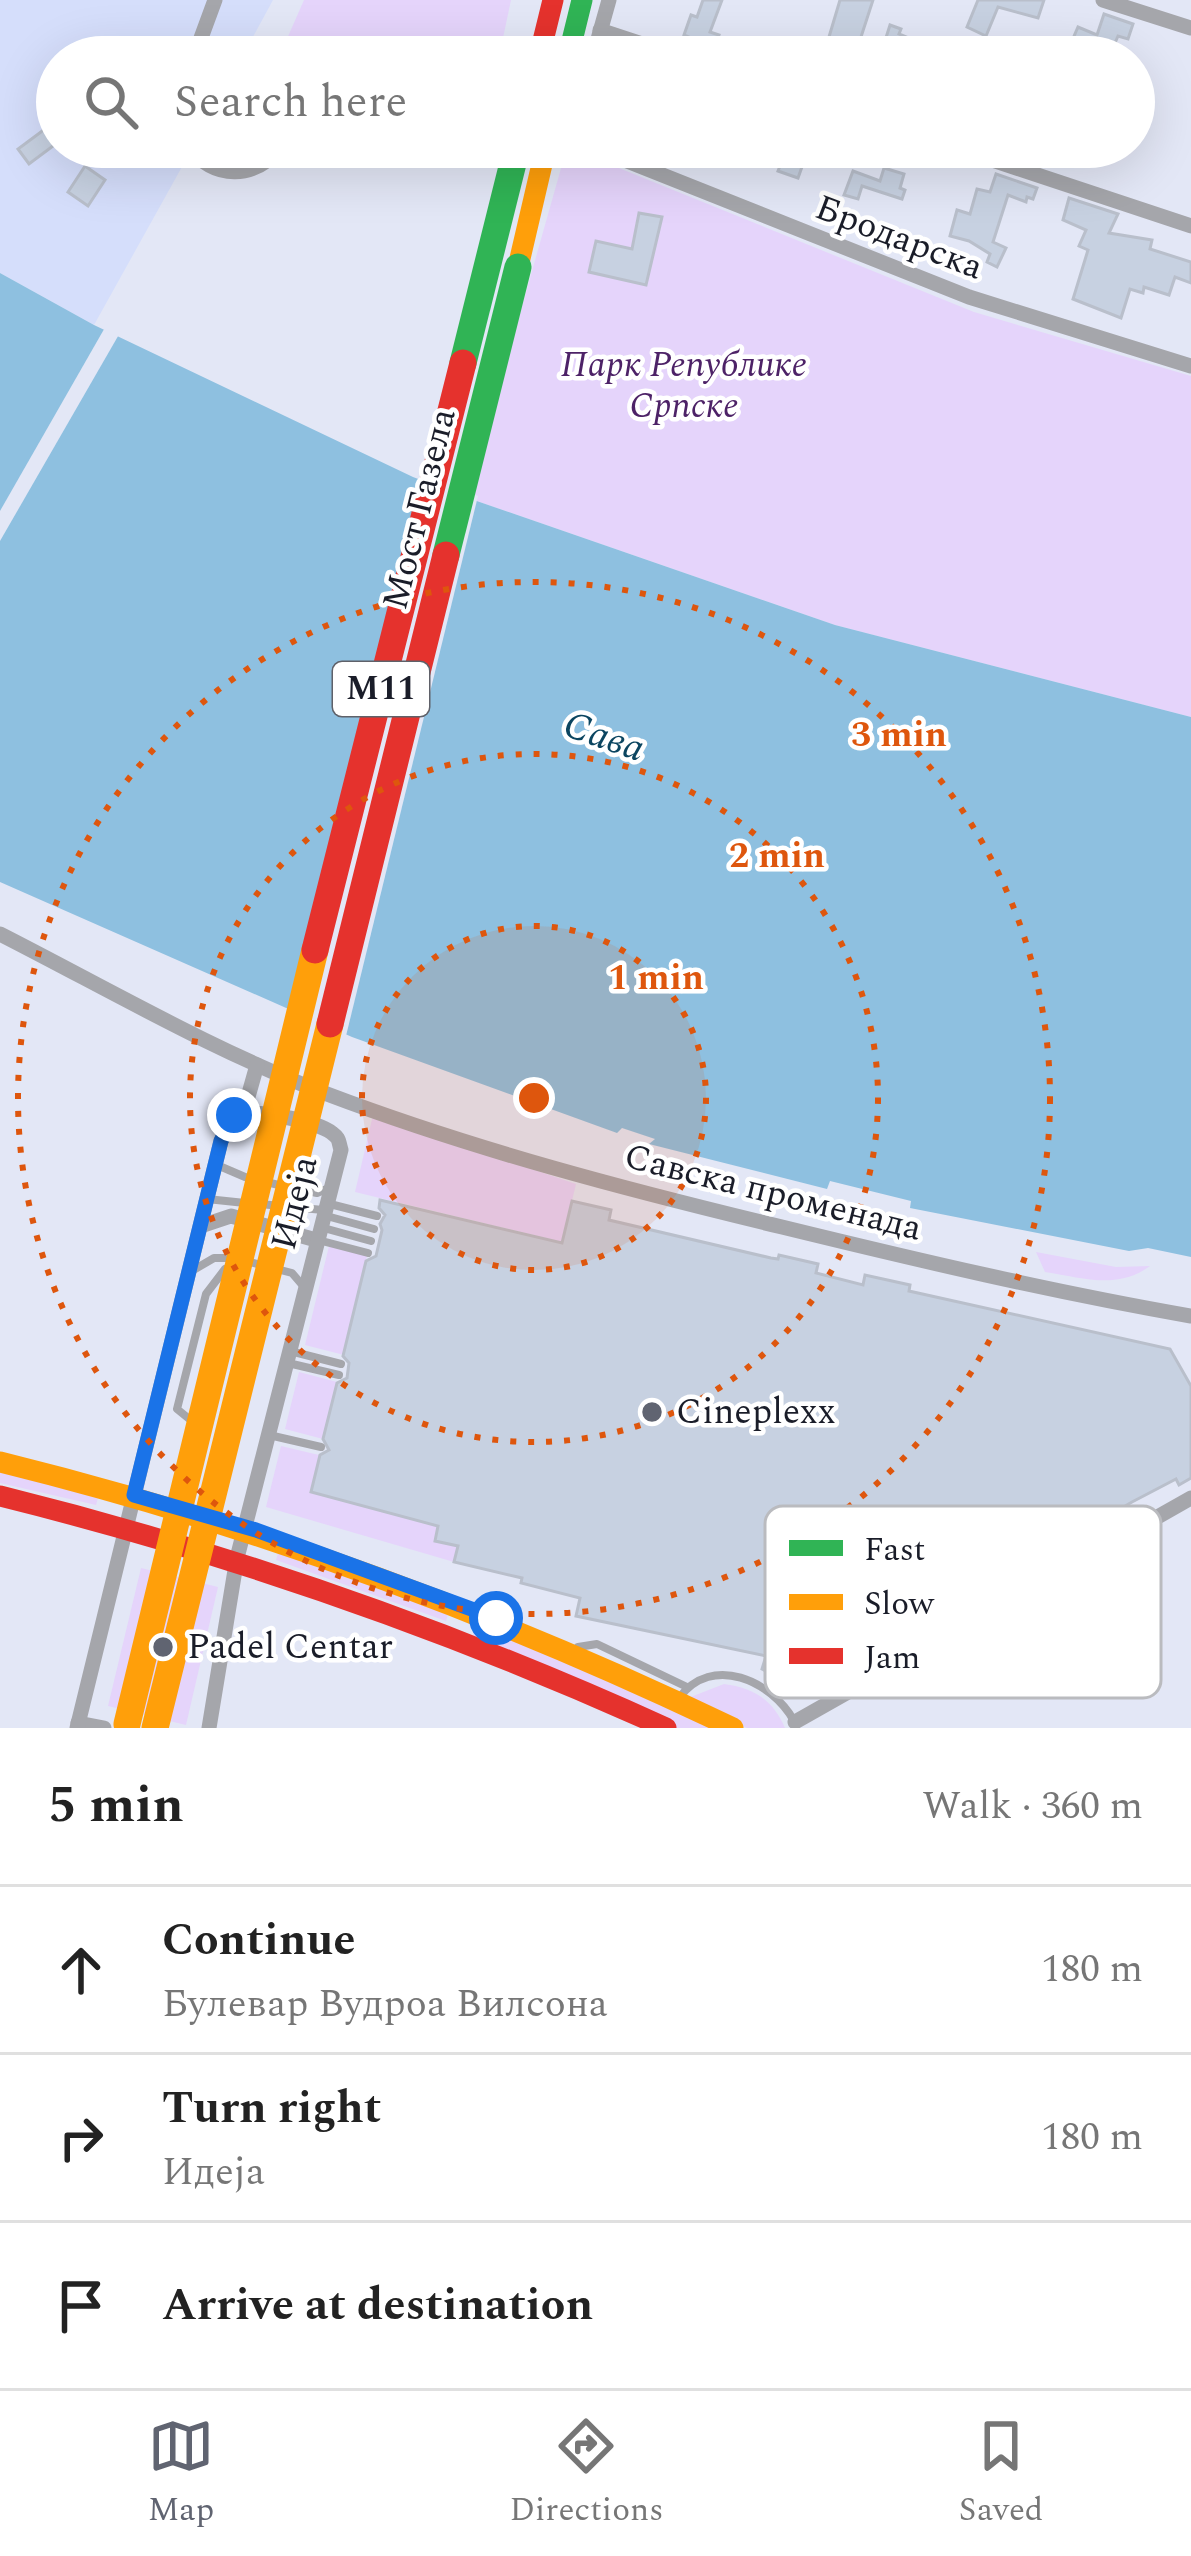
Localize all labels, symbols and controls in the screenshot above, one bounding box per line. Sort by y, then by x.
search box [36,36,1155,168]
text: Search here [174,68,407,137]
icon: search [78,69,144,135]
street label: Бродарска [807,181,991,295]
park label: Парк Републике Српске [561,338,807,434]
street label: Мост Газела [368,402,472,615]
road number: M11 [333,662,429,716]
water label: Сава [555,696,653,778]
text: 3 min [851,708,947,763]
text: 2 min [729,829,825,884]
text: 1 min [608,951,704,1006]
centre of rings [513,1077,555,1119]
route end [207,1088,261,1142]
street label: Савска променада [618,1129,928,1257]
street label: Идеја [257,1150,333,1256]
place label: Cineplexx [676,1385,836,1440]
marker: Cineplexx [639,1399,665,1425]
legend [765,1506,1161,1698]
text: Fast [864,1525,925,1575]
text: Slow [864,1579,935,1629]
route start [469,1591,523,1645]
place label: Padel Centar [187,1620,393,1675]
text: Jam [864,1633,920,1683]
marker: Padel Centar [150,1634,176,1660]
text: 5 min [48,1767,184,1845]
text: Walk · 360 m [922,1777,1143,1836]
text: Continue [162,1906,355,1975]
icon: ahead [48,1937,114,2003]
text: 180 m [1041,1940,1143,1999]
text: Булевар Вудроа Вилсона [162,1975,608,2034]
text: Turn right [162,2074,381,2143]
icon: right [48,2105,114,2171]
text: 180 m [1041,2108,1143,2167]
text: Идеја [162,2143,265,2202]
text: Arrive at destination [162,2271,593,2340]
icon: arrive [48,2273,114,2339]
tab: Map [148,2413,214,2535]
tab: Directions [509,2413,663,2535]
tab: Saved [959,2413,1043,2535]

